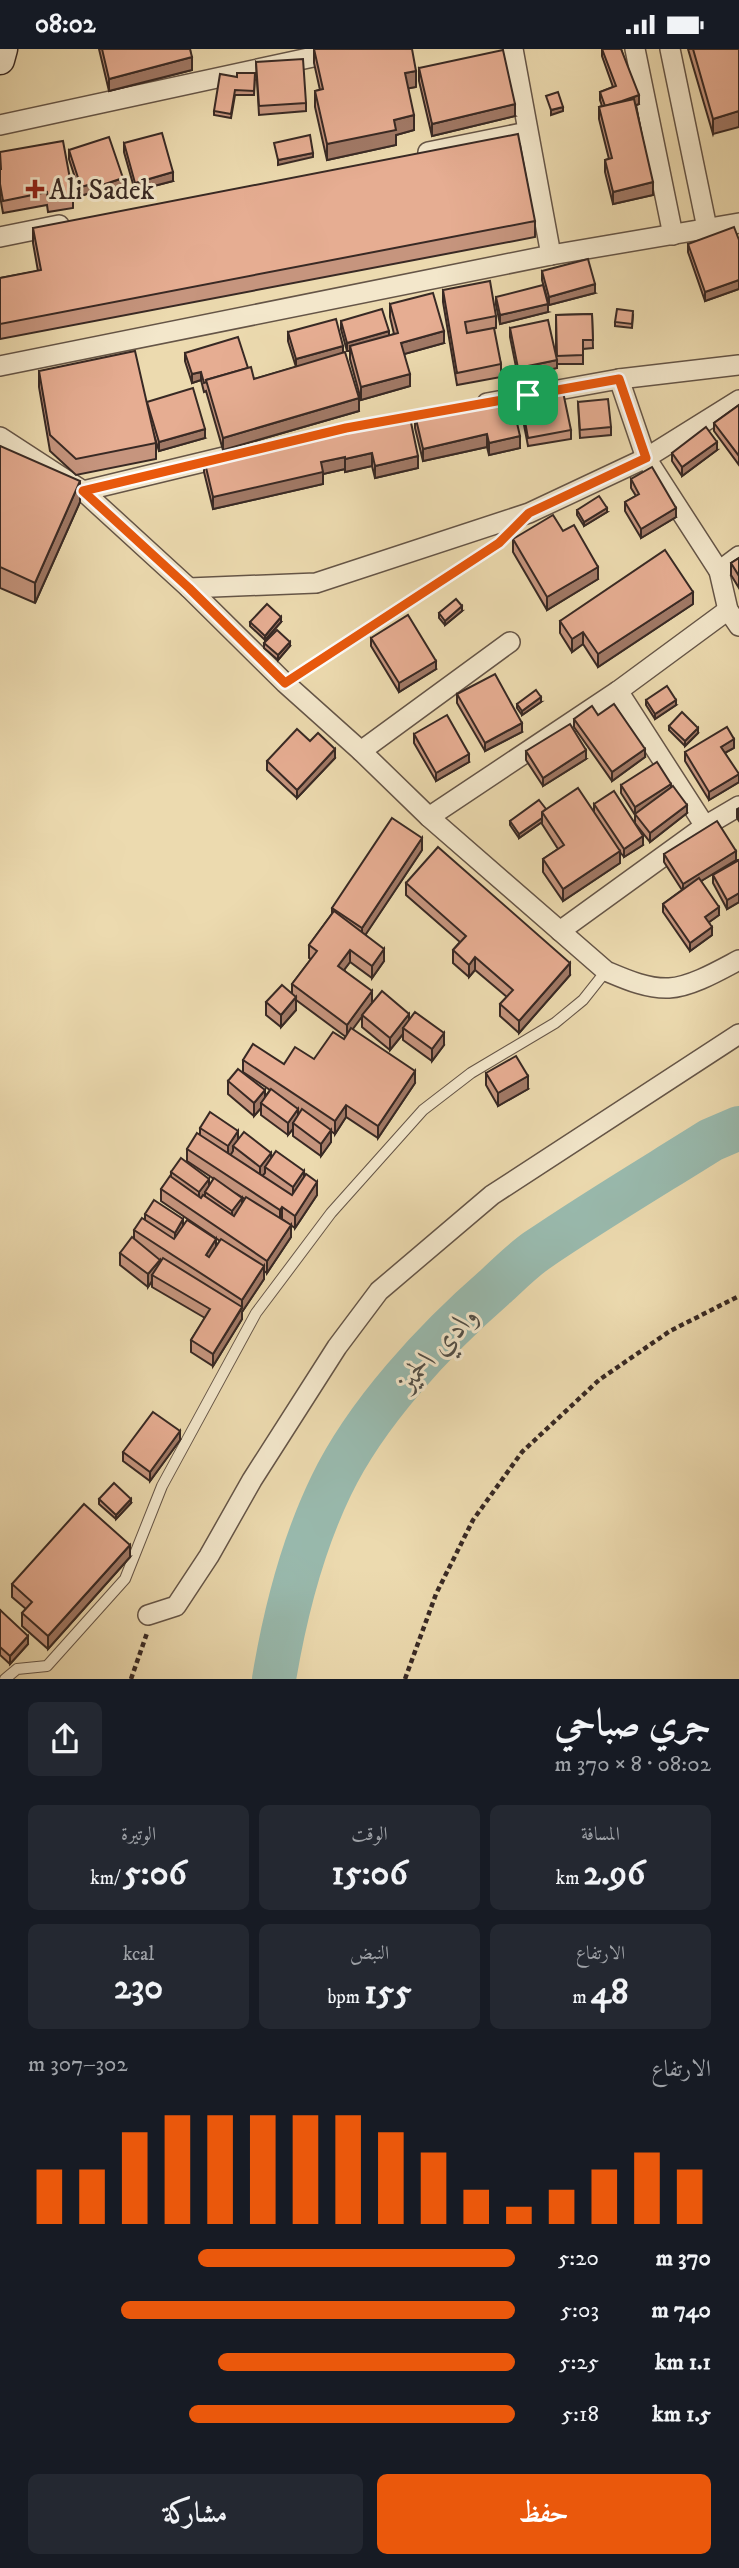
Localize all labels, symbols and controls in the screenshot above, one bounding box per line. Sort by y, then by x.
text: 08:02 [35,8,96,41]
place label: Ali Sadek [49,173,155,208]
marker: Ali Sadek [27,181,43,197]
pin [498,365,558,425]
icon: arrive [509,376,547,414]
water label: وادي الحميز [388,1298,490,1404]
text: جري صباحي [554,1700,711,1748]
button: share [28,1702,102,1776]
text: 08:02 · 8 × 370 m [554,1750,711,1779]
text: الوتيرة [121,1823,156,1846]
text: الوقت [351,1823,388,1846]
text: المسافة [581,1823,620,1846]
text: 5:06 [123,1852,187,1896]
text: 15:06 [331,1852,408,1896]
text: 2.96 [584,1852,645,1896]
text: /km [90,1867,123,1890]
text: km [556,1867,584,1890]
text: النبض [350,1942,389,1965]
text: الارتفاع [576,1942,625,1965]
text: kcal [123,1943,154,1966]
text: 230 [114,1966,163,2010]
text: 155 [364,1971,412,2015]
text: 48 [591,1971,629,2015]
text: bpm [327,1986,364,2009]
text: m [572,1986,591,2009]
text: 302–307 m [28,2050,128,2079]
text: الارتفاع [651,2055,711,2084]
text: 5:20 [558,2244,599,2273]
text: 370 m [656,2244,711,2273]
text: 5:03 [561,2296,599,2325]
text: 740 m [651,2296,711,2325]
text: 5:25 [559,2348,599,2377]
text: 1.1 km [655,2348,711,2377]
text: 5:18 [562,2400,599,2429]
text: 1.5 km [652,2400,711,2429]
button: مشاركة [28,2474,363,2554]
button: حفظ [377,2474,711,2554]

